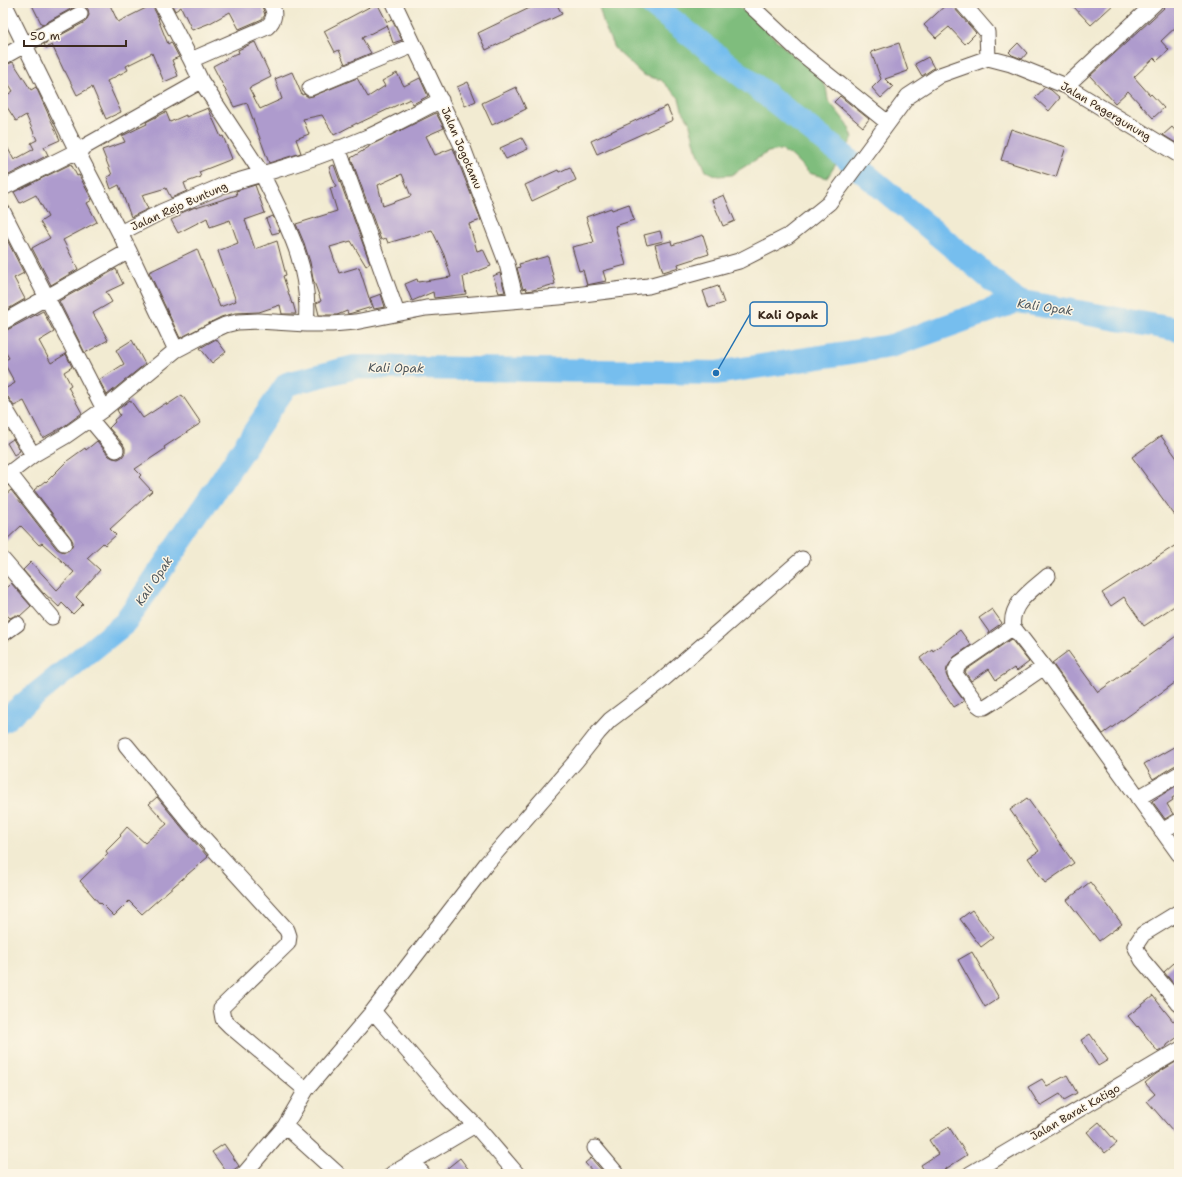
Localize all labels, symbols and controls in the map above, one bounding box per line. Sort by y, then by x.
scale bar [24,22,126,48]
text: 50 m [30,28,60,44]
street label: Jalan Pagergunung [1058,78,1154,145]
street label: Jalan Jogotamu [438,105,486,191]
street label: Jalan Rejo Buntung [129,178,230,234]
water label: Kali Opak [1016,295,1074,319]
callout: Kali Opak [750,302,827,326]
text: Kali Opak [758,307,818,323]
water label: Kali Opak [368,360,424,376]
water label: Kali Opak [132,553,176,609]
street label: Jalan Barat Katigo [1028,1081,1123,1144]

